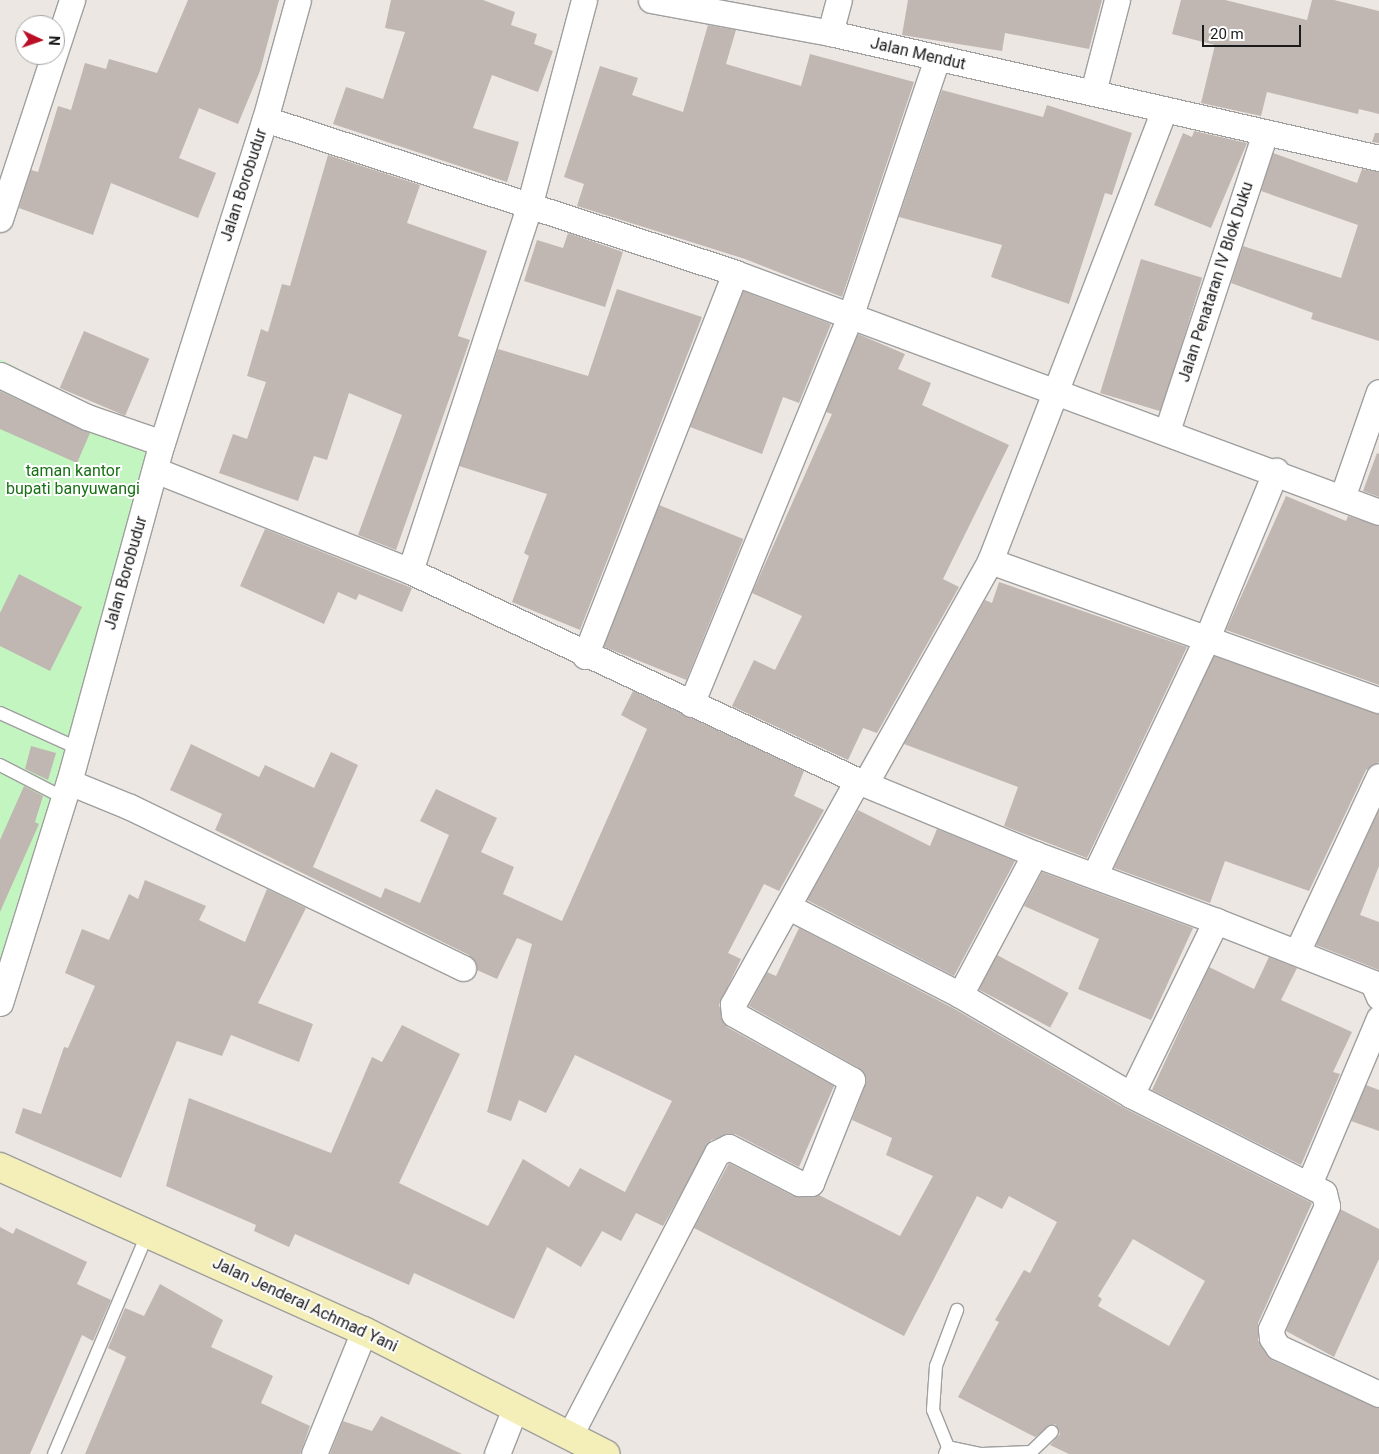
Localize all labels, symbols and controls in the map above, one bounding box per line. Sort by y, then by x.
north arrow [15,15,65,65]
scale bar [1204,15,1303,47]
text: 20 m [1210,25,1244,43]
street label: Jalan Mendut [868,34,968,74]
text: N [46,35,62,46]
street label: Jalan Borobudur [217,126,271,244]
street label: Jalan Penataran IV Blok Duku [1175,179,1257,385]
park label: taman kantor bupati banyuwangi [6,461,140,499]
street label: Jalan Borobudur [101,514,151,632]
street label: Jalan Jenderal Achmad Yani [209,1254,401,1356]

